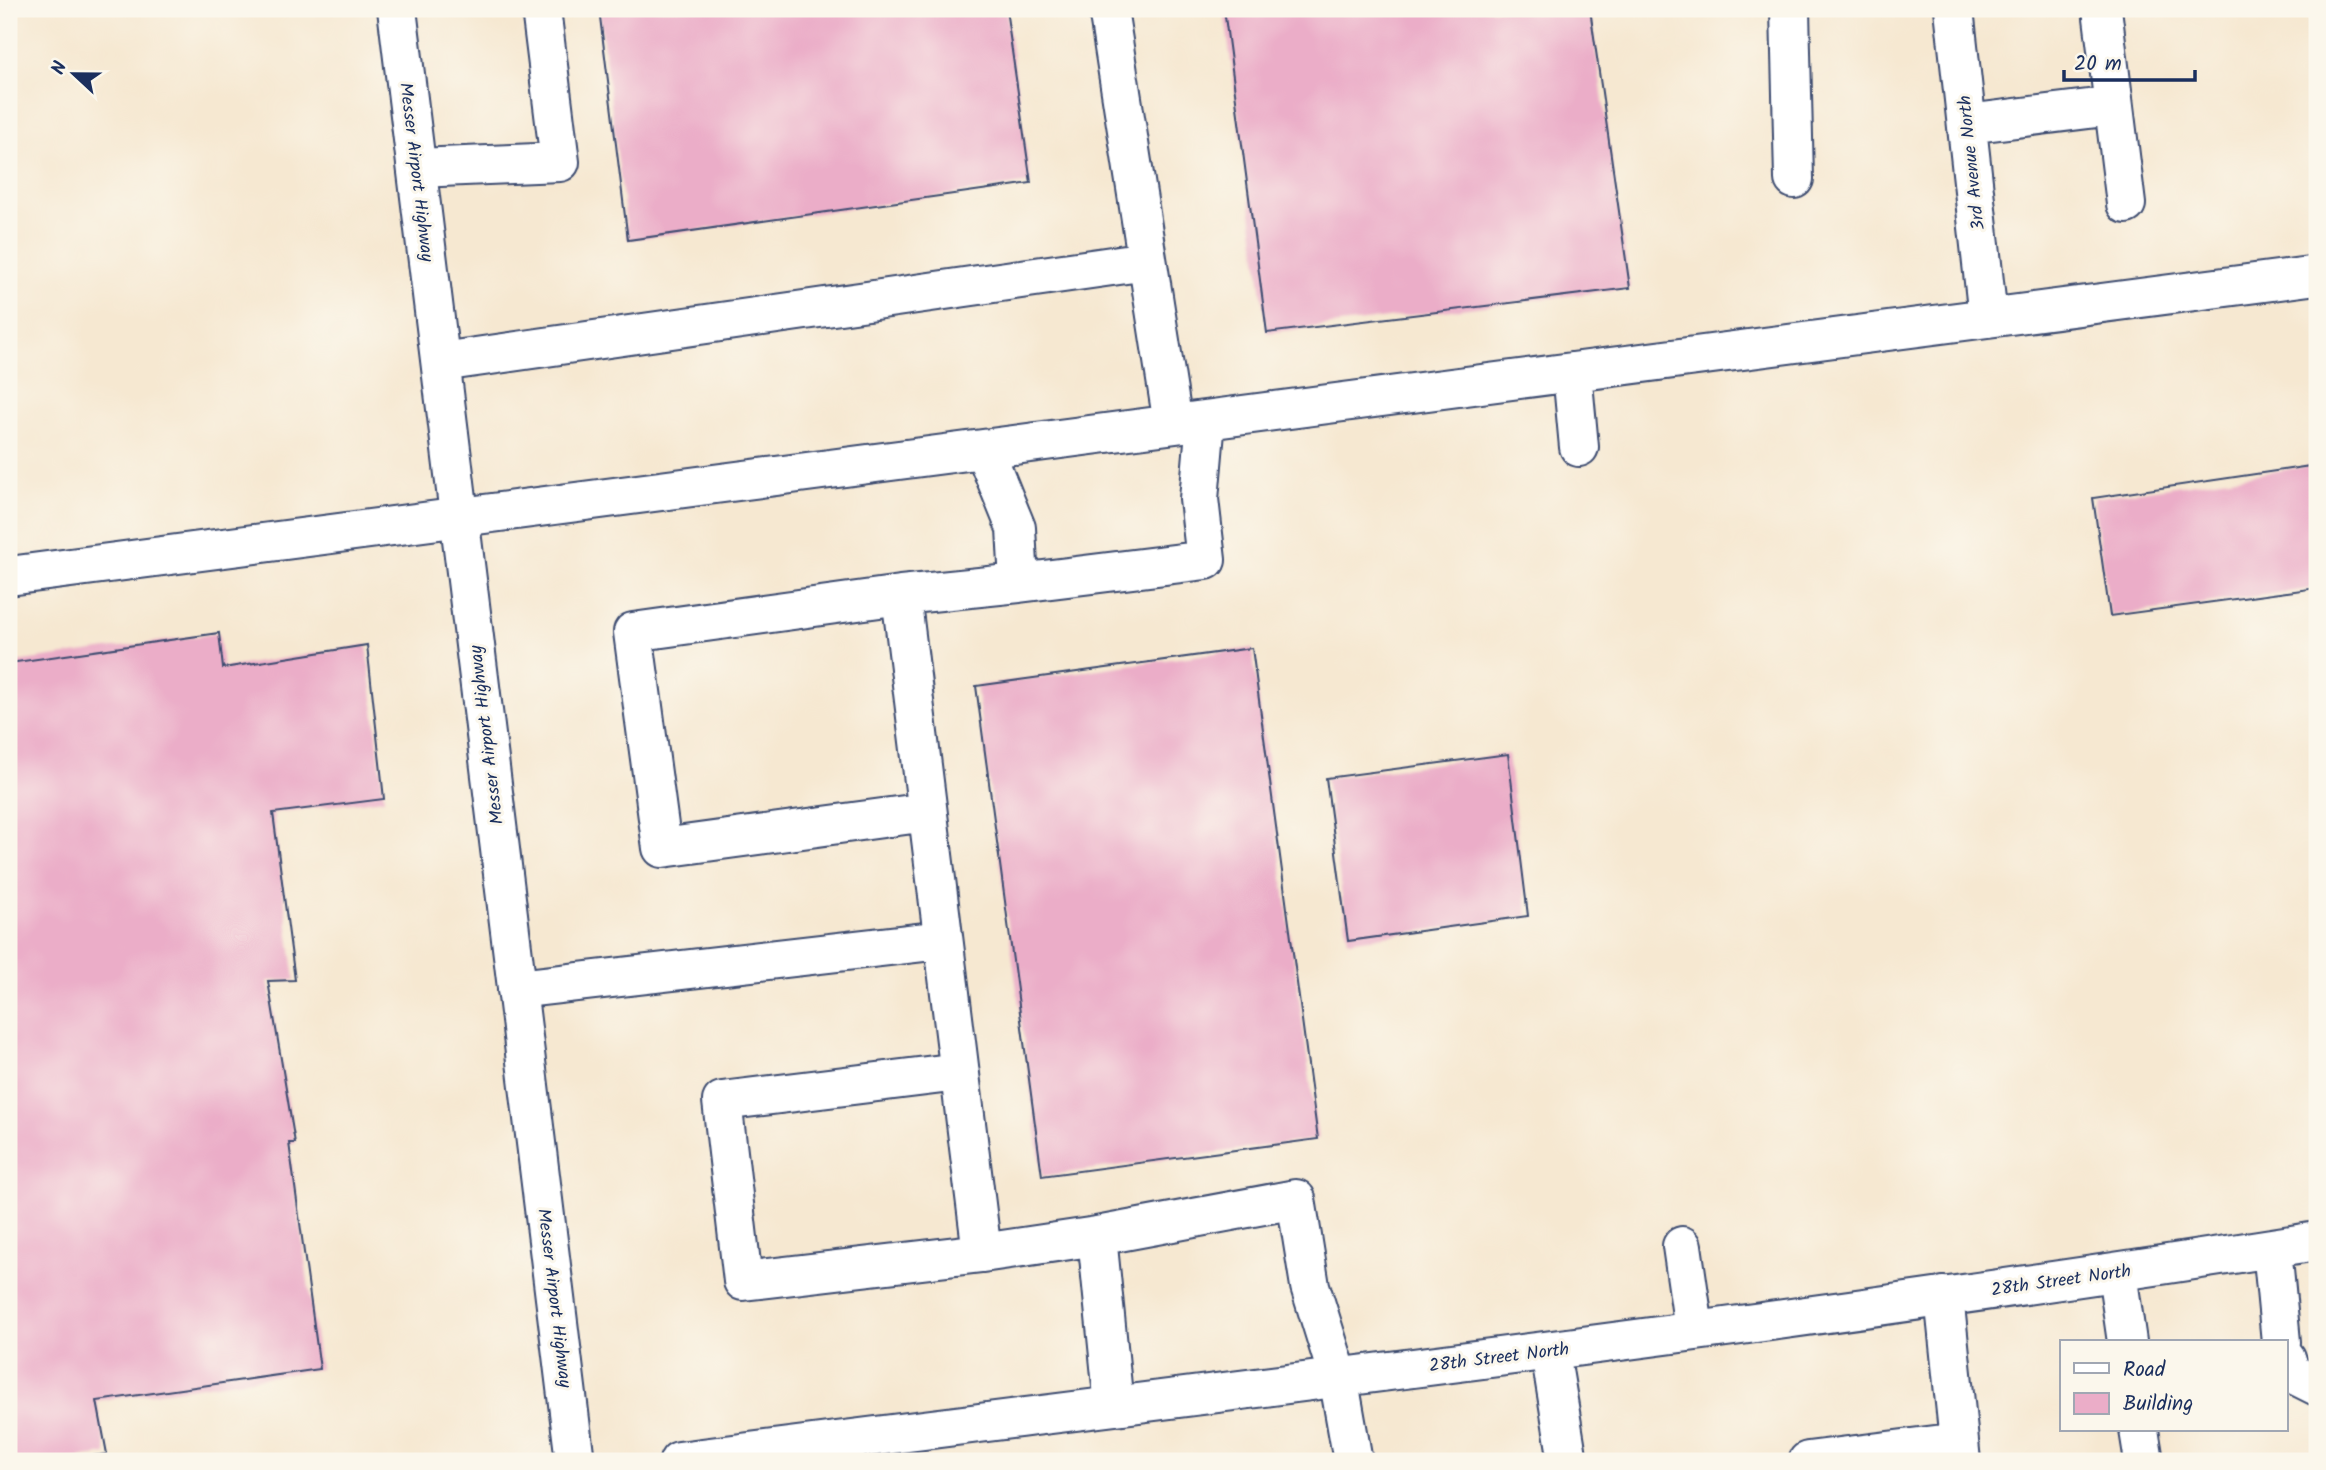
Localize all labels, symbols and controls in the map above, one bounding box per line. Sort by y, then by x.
north arrow [38,38,108,108]
scale bar [2064,38,2195,82]
text: 20 m [2074,48,2122,81]
text: N [44,57,76,80]
street label: Messer Airport Highway [390,81,441,264]
street label: 3rd Avenue North [1951,94,1994,232]
street label: Messer Airport Highway [462,643,513,826]
street label: Messer Airport Highway [528,1207,579,1390]
street label: 28th Street North [1989,1257,2133,1306]
street label: 28th Street North [1427,1336,1571,1381]
legend [2060,1340,2288,1432]
text: Road [2123,1354,2166,1387]
text: Building [2123,1388,2193,1421]

